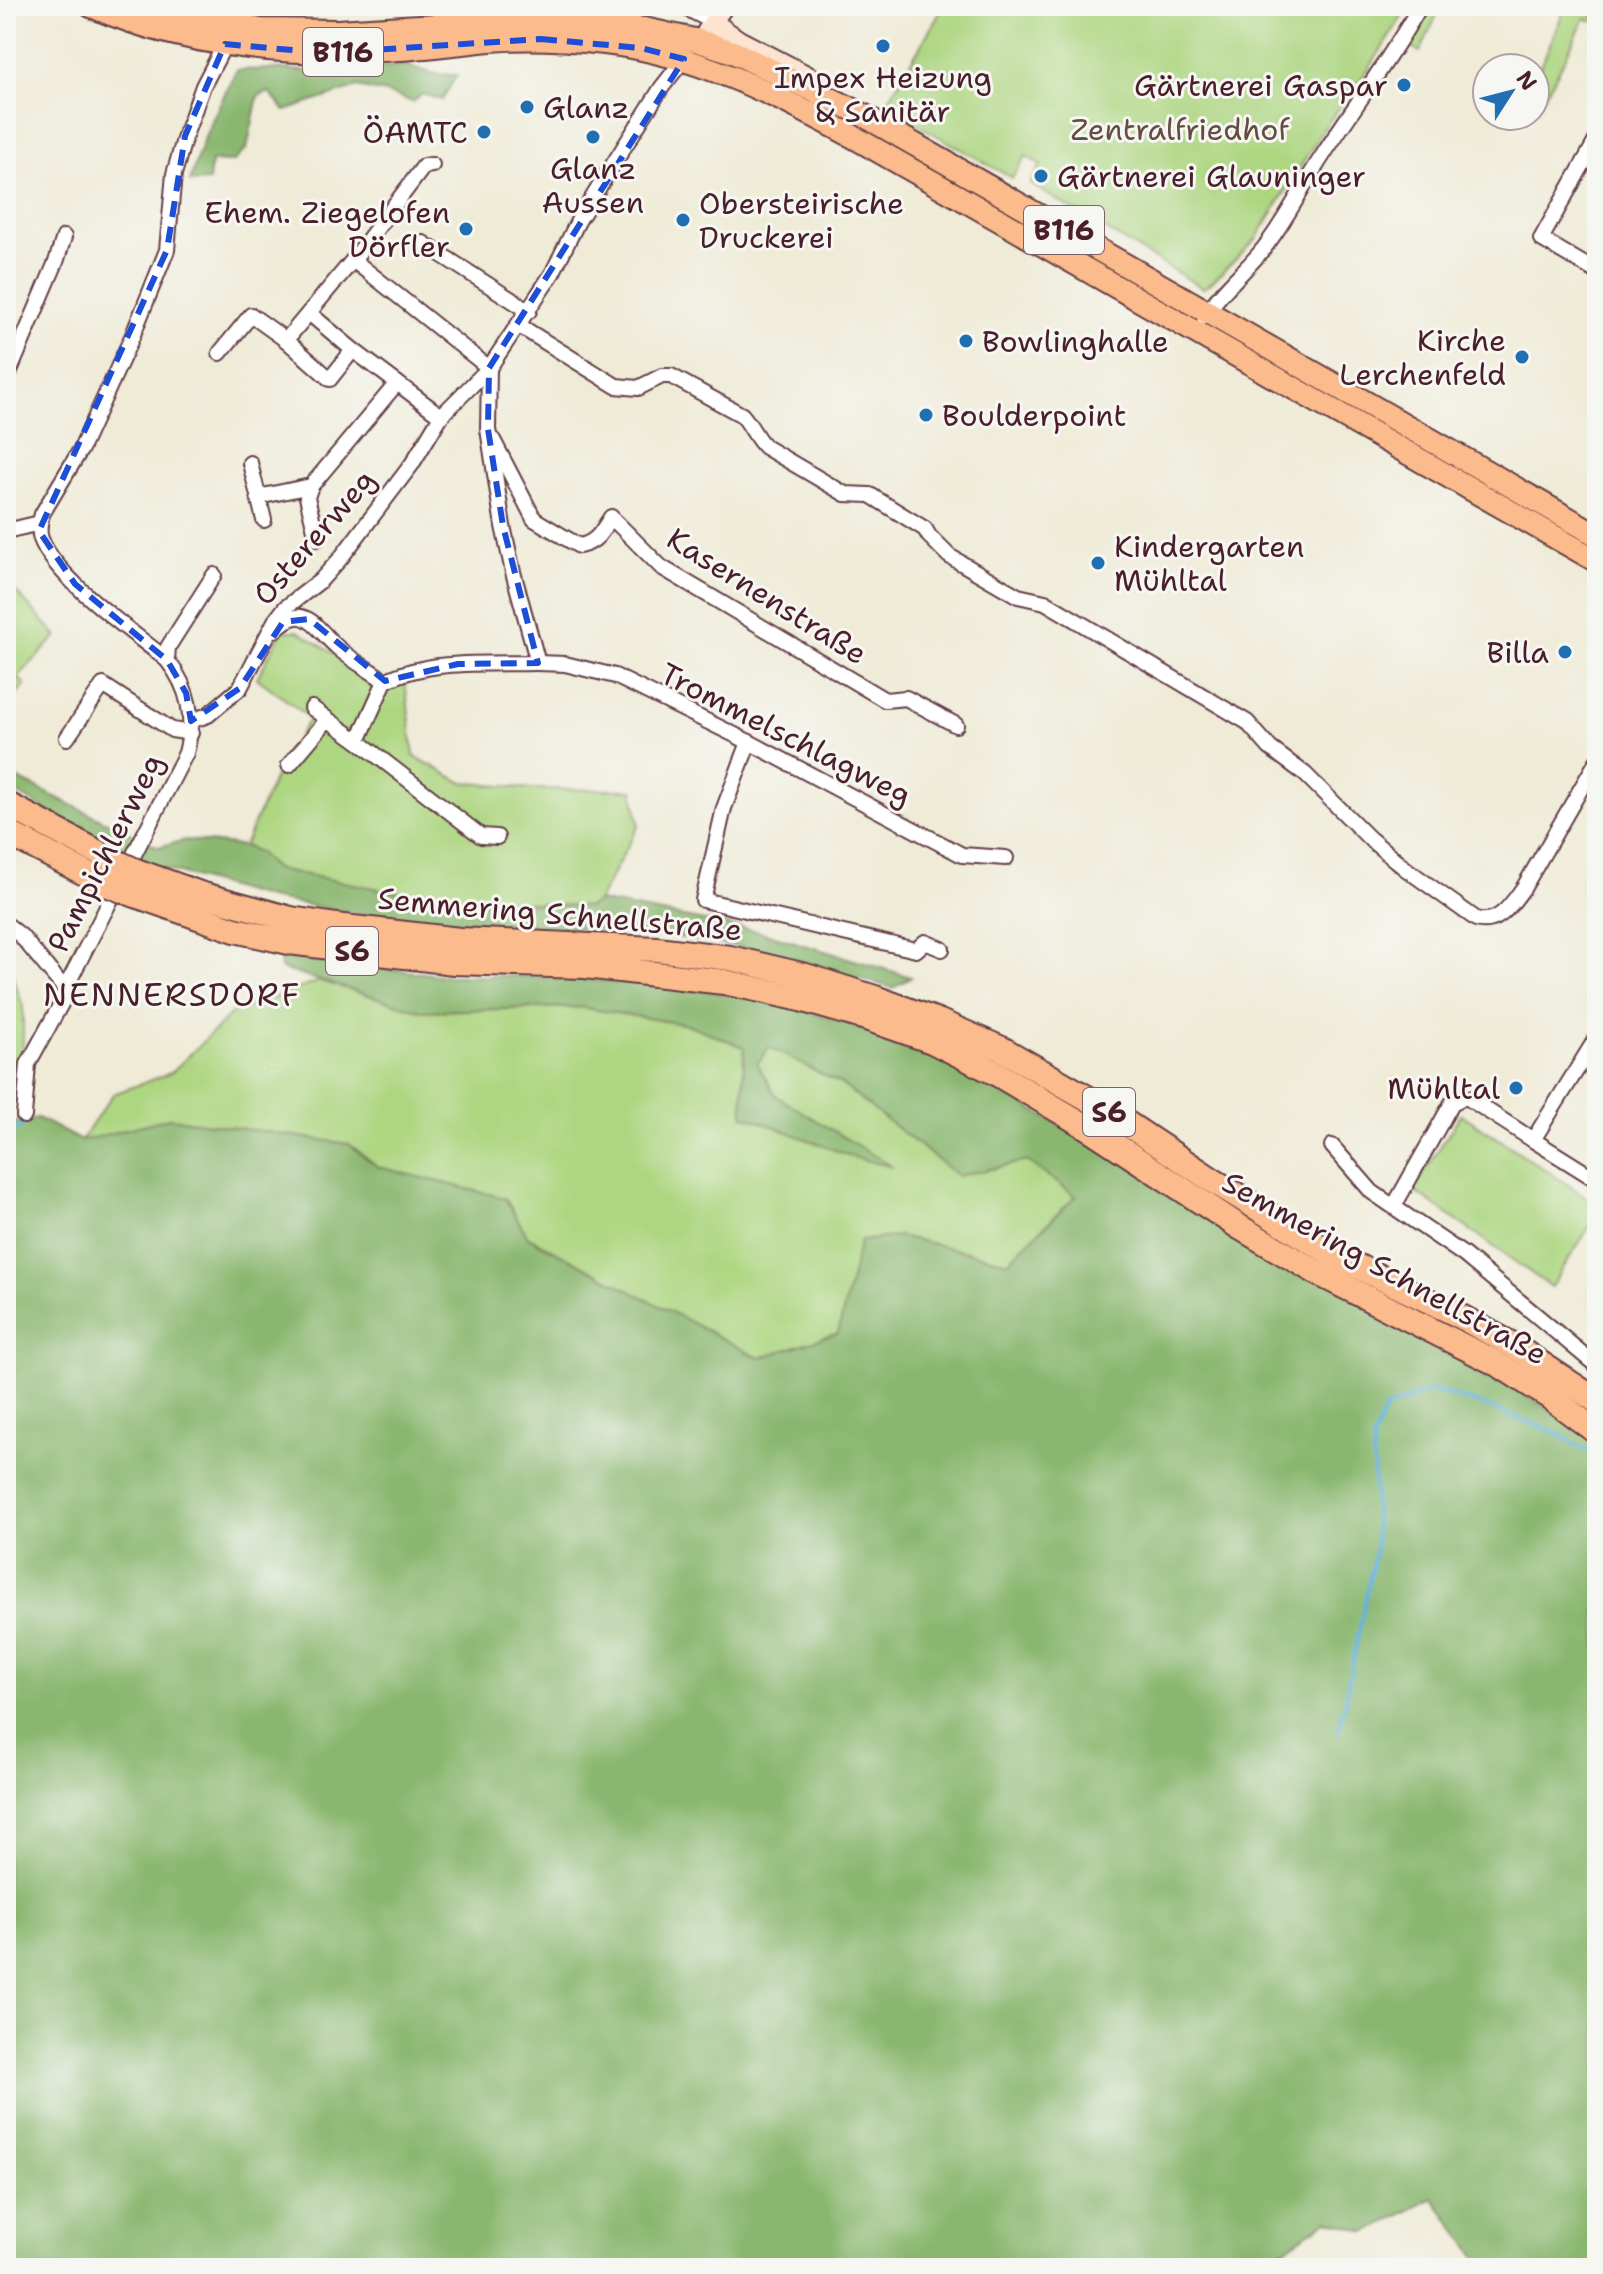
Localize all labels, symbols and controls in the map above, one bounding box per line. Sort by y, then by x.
road number: B116 [303,28,383,76]
marker: Impex Heizung & Sanitär [874,37,892,55]
north arrow [1471,52,1551,132]
place label: Impex Heizung & Sanitär [774,57,992,132]
place label: Gärtnerei Gaspar [1134,65,1388,106]
text: N [1510,65,1544,96]
marker: Gärtnerei Gaspar [1395,76,1413,94]
place label: Glanz [543,87,629,128]
marker: Glanz [518,98,536,116]
park label: Zentralfriedhof [1071,109,1290,150]
place label: ÖAMTC [363,112,468,153]
marker: ÖAMTC [475,123,493,141]
marker: Glanz Aussen [584,128,602,146]
place label: Glanz Aussen [542,148,644,223]
place label: Gärtnerei Glauninger [1057,156,1366,197]
marker: Gärtnerei Glauninger [1032,167,1050,185]
place label: Obersteirische Druckerei [699,183,904,258]
place label: Ehem. Ziegelofen Dörfler [204,192,450,267]
road number: B116 [1024,206,1104,254]
marker: Obersteirische Druckerei [674,211,692,229]
marker: Ehem. Ziegelofen Dörfler [457,220,475,238]
place label: Kirche Lerchenfeld [1339,320,1506,395]
place label: Bowlinghalle [982,321,1169,362]
marker: Bowlinghalle [957,332,975,350]
marker: Kirche Lerchenfeld [1513,348,1531,366]
place label: Boulderpoint [942,395,1127,436]
marker: Boulderpoint [917,406,935,424]
street label: Ostererweg [244,460,384,614]
street label: Kasernenstraße [659,518,875,674]
place label: Kindergarten Mühltal [1114,526,1304,601]
marker: Kindergarten Mühltal [1089,554,1107,572]
place label: Billa [1486,632,1549,673]
marker: Billa [1556,643,1574,661]
street label: Trommelschlagweg [653,653,919,815]
street label: Pampichlerweg [37,747,173,959]
street label: Semmering Schnellstraße [376,878,744,950]
road number: S6 [326,927,378,975]
district label: NENNERSDORF [43,973,301,1016]
place label: Mühltal [1387,1068,1500,1109]
marker: Mühltal [1507,1079,1525,1097]
road number: S6 [1083,1088,1135,1136]
street label: Semmering Schnellstraße [1215,1161,1555,1375]

